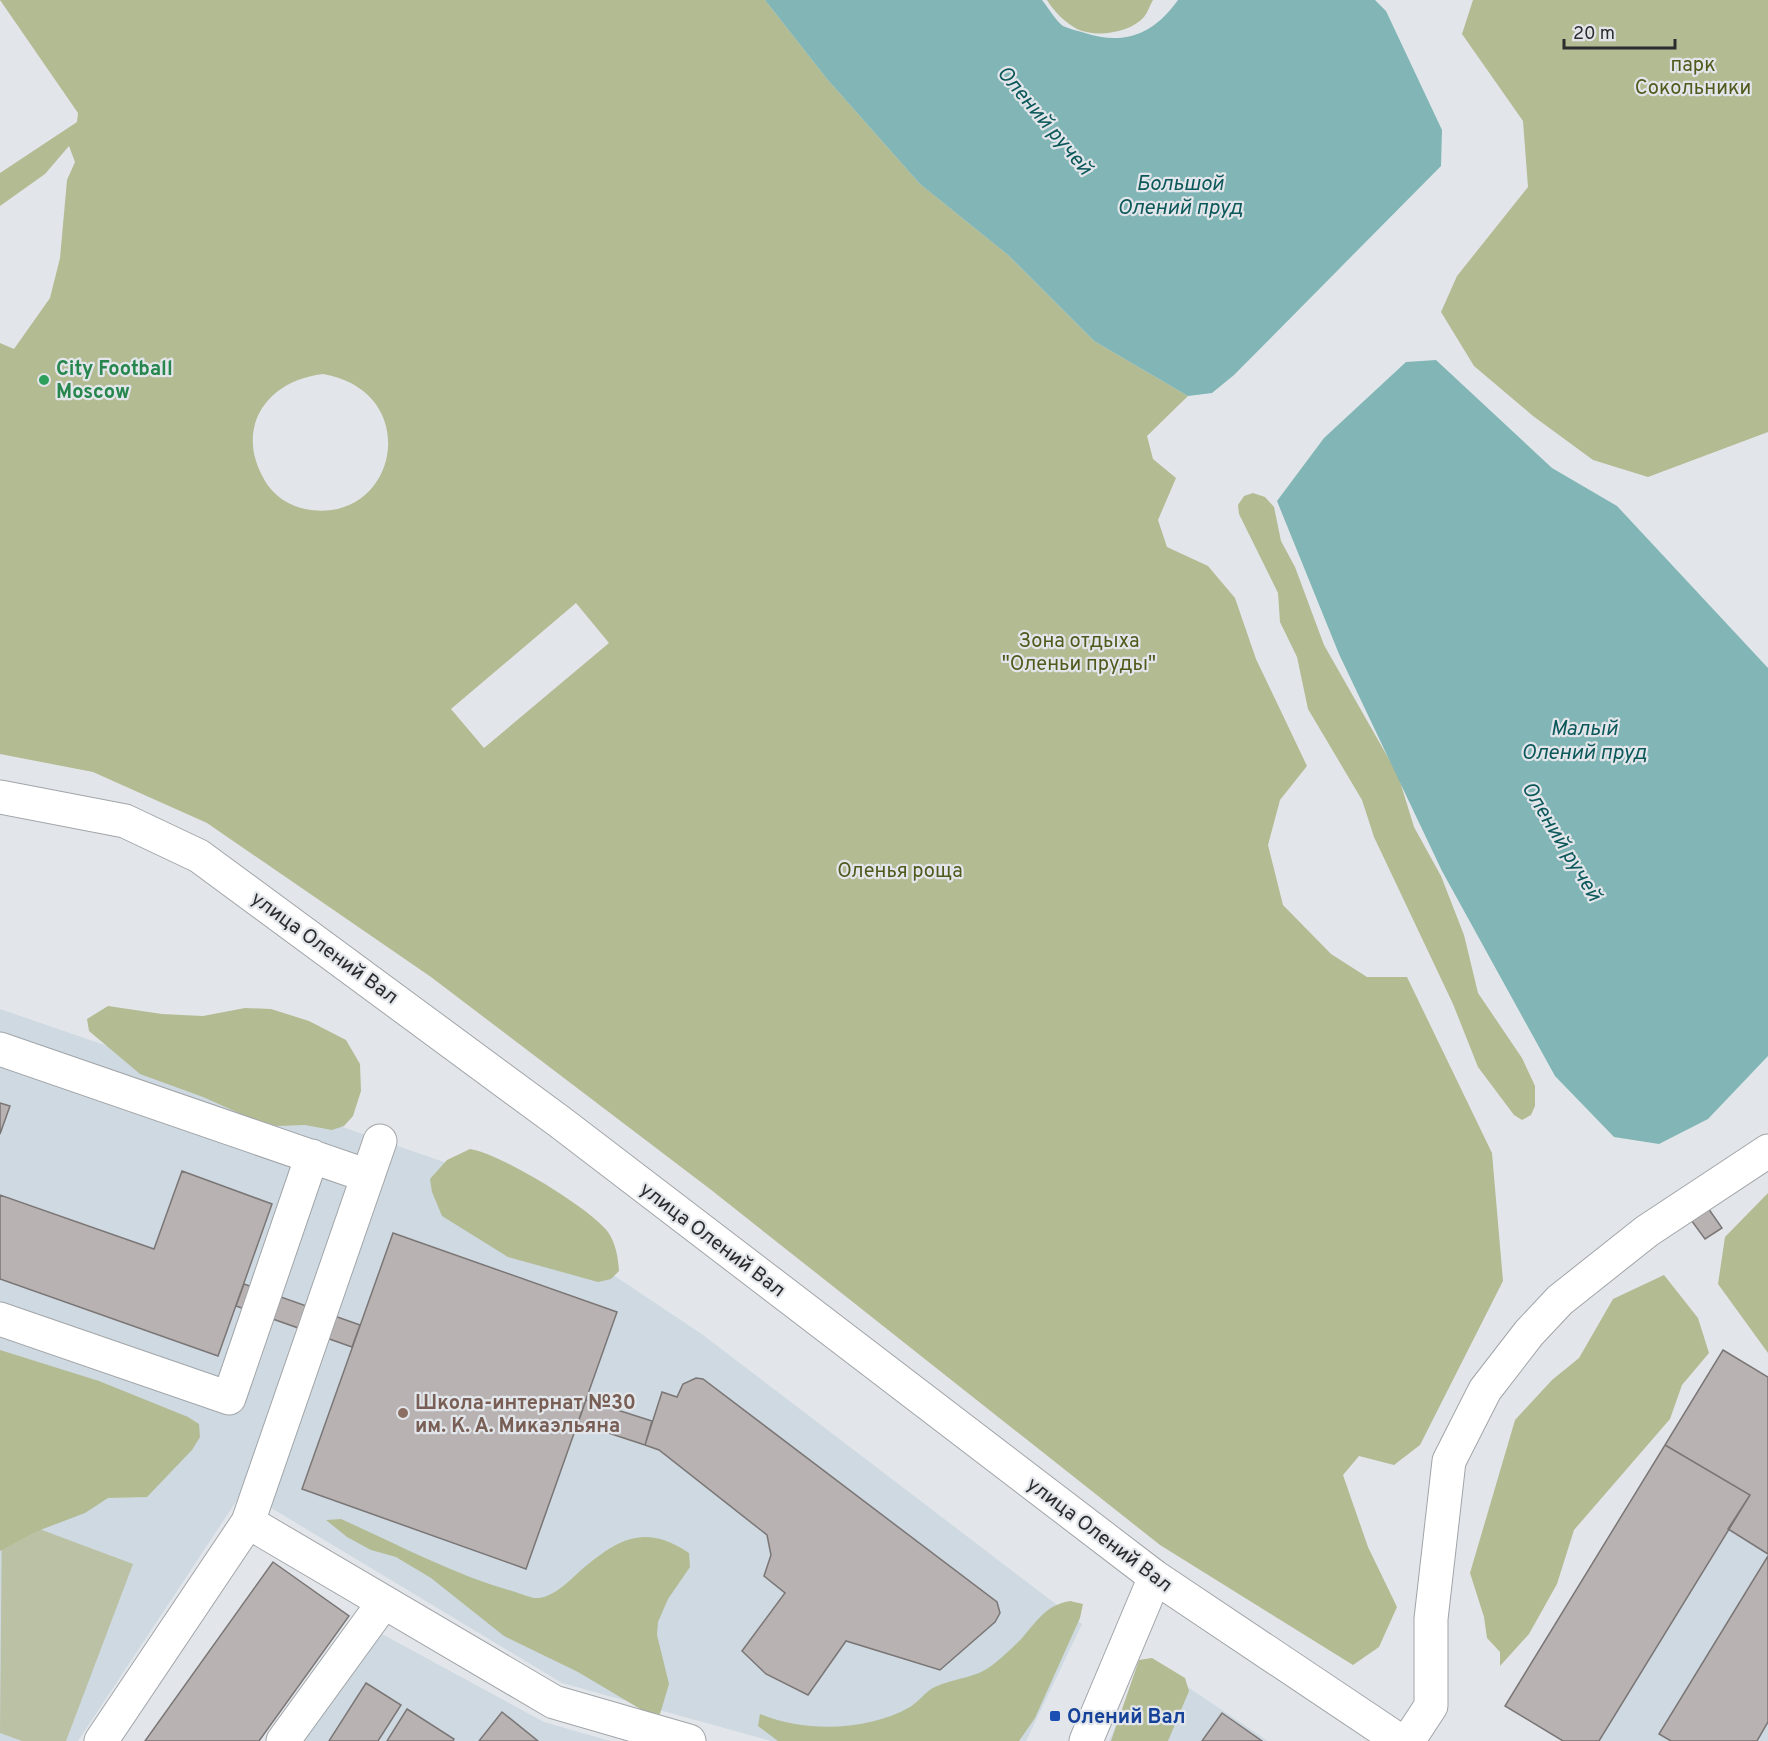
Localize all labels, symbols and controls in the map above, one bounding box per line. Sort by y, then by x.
scale bar [1564,12,1675,50]
text: 20 m [1573,23,1615,46]
park label: парк Сокольники [1635,53,1751,102]
water label: Олений ручей [990,60,1098,182]
water label: Большой Олений пруд [1117,171,1243,222]
place label: City Football Moscow [56,357,173,406]
marker: City Football Moscow [37,373,51,387]
park label: Зона отдыха "Оленьи пруды" [1002,629,1156,678]
water label: Малый Олений пруд [1521,716,1647,767]
water label: Олений ручей [1514,777,1608,908]
park label: Оленья роща [837,859,963,885]
street label: улица Олений Вал [245,886,403,1011]
street label: улица Олений Вал [634,1177,790,1304]
place label: Школа-интернат №30 им. К. А. Микаэльяна [415,1391,636,1440]
marker: Школа-интернат №30 им. К. А. Микаэльяна [396,1406,410,1420]
street label: улица Олений Вал [1021,1472,1177,1599]
place label: Олений Вал [1067,1705,1186,1731]
marker: Олений Вал [1048,1709,1062,1723]

